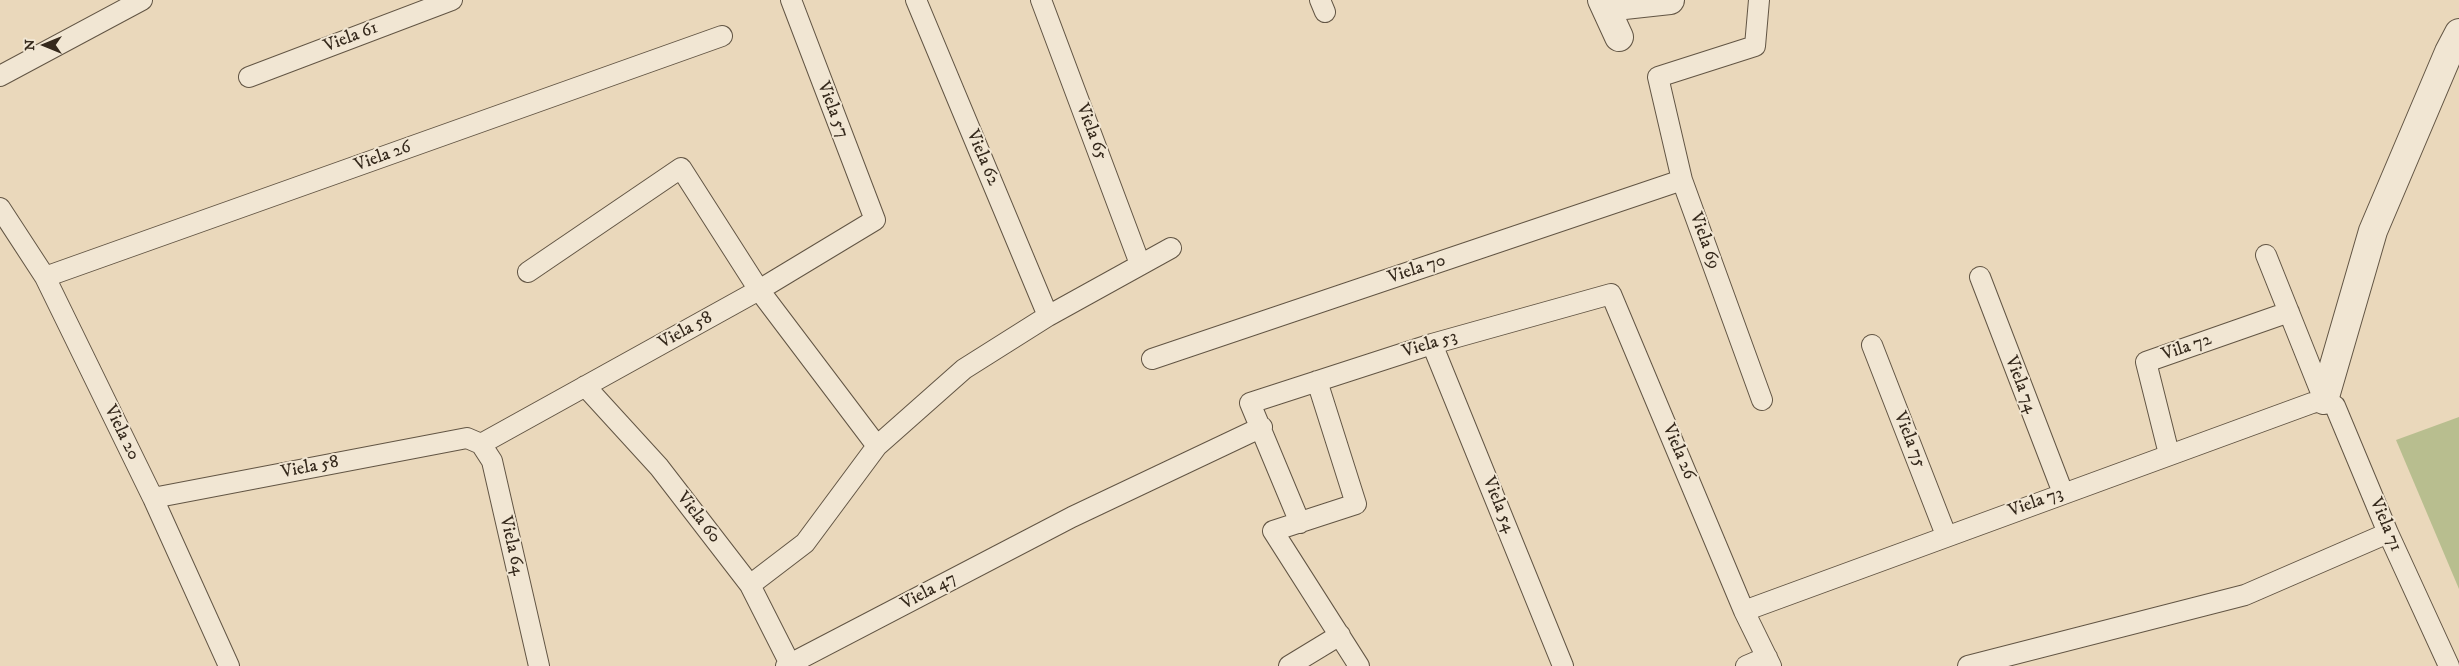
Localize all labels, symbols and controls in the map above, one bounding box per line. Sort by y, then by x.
street label: Viela 61 [321,18,381,58]
north arrow [20,20,70,70]
text: N [21,39,39,51]
street label: Viela 57 [811,79,853,141]
street label: Viela 65 [1070,101,1112,163]
street label: Viela 62 [961,127,1003,189]
street label: Viela 26 [352,137,414,177]
street label: Viela 69 [1684,210,1724,272]
street label: Viela 70 [1385,251,1449,289]
street label: Viela 58 [655,307,717,355]
street label: Viela 53 [1400,326,1460,364]
street label: Vila 72 [2159,329,2215,367]
street label: Viela 74 [1999,353,2041,417]
street label: Viela 20 [98,402,144,464]
street label: Viela 75 [1888,409,1930,471]
street label: Viela 26 [1657,421,1699,483]
street label: Viela 58 [279,452,341,484]
street label: Viela 54 [1477,474,1519,536]
street label: Viela 73 [2006,483,2066,523]
street label: Viela 60 [671,488,725,548]
street label: Viela 71 [2364,495,2406,555]
street label: Viela 64 [494,514,528,578]
street label: Viela 47 [898,568,960,616]

